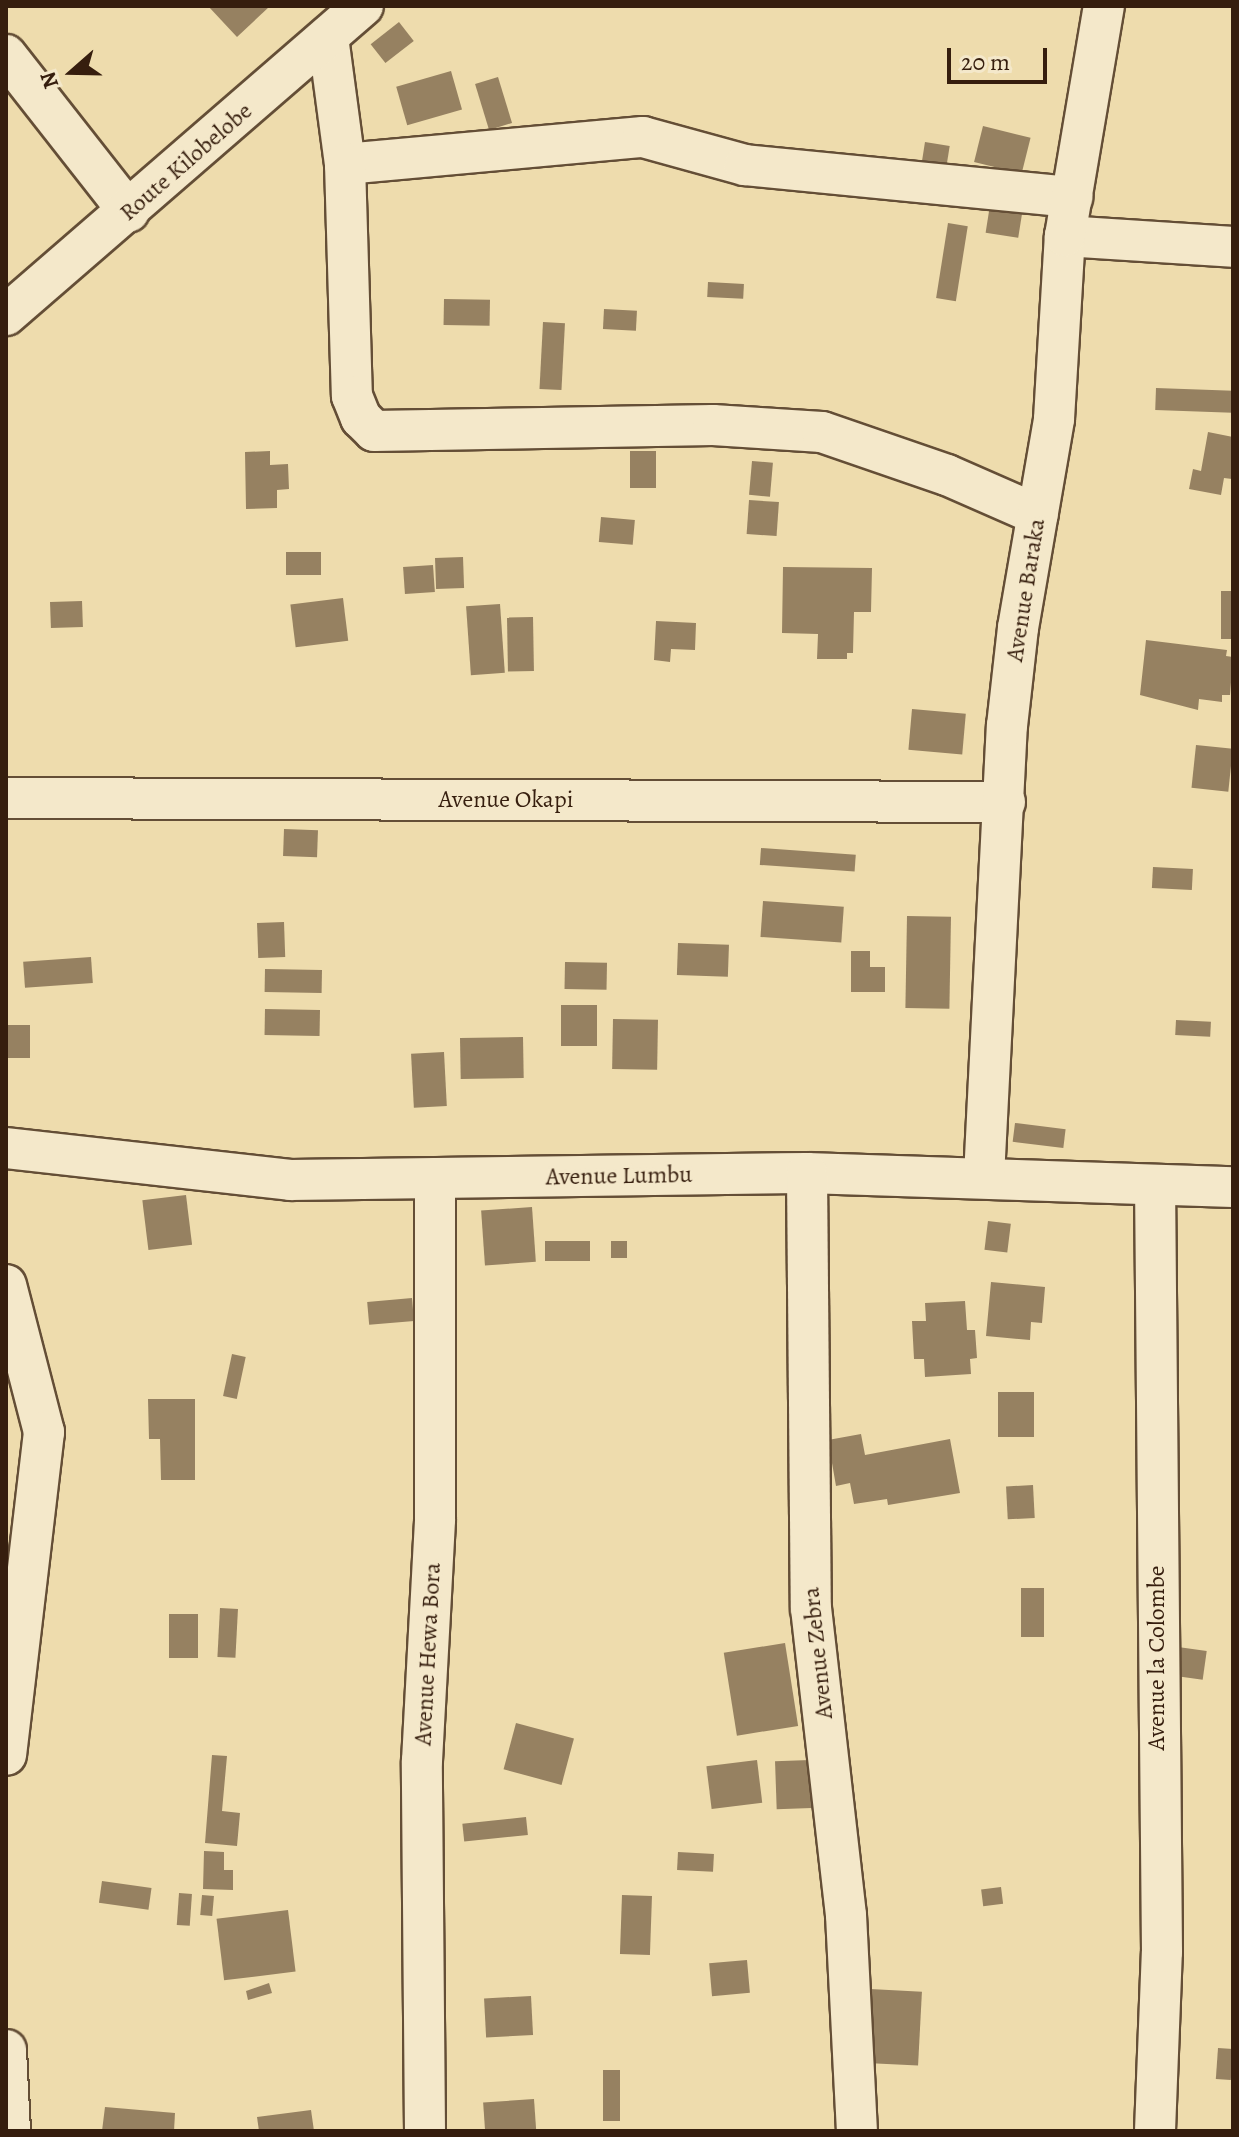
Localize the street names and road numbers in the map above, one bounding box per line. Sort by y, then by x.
street label: Route Kilobelobe [114,97,258,227]
street label: Avenue Baraka [1000,516,1052,664]
street label: Avenue Okapi [439,786,573,814]
street label: Avenue Lumbu [545,1160,693,1192]
street label: Avenue Hewa Bora [409,1562,447,1746]
street label: Avenue la Colombe [1143,1565,1171,1751]
street label: Avenue Zebra [797,1586,839,1720]

